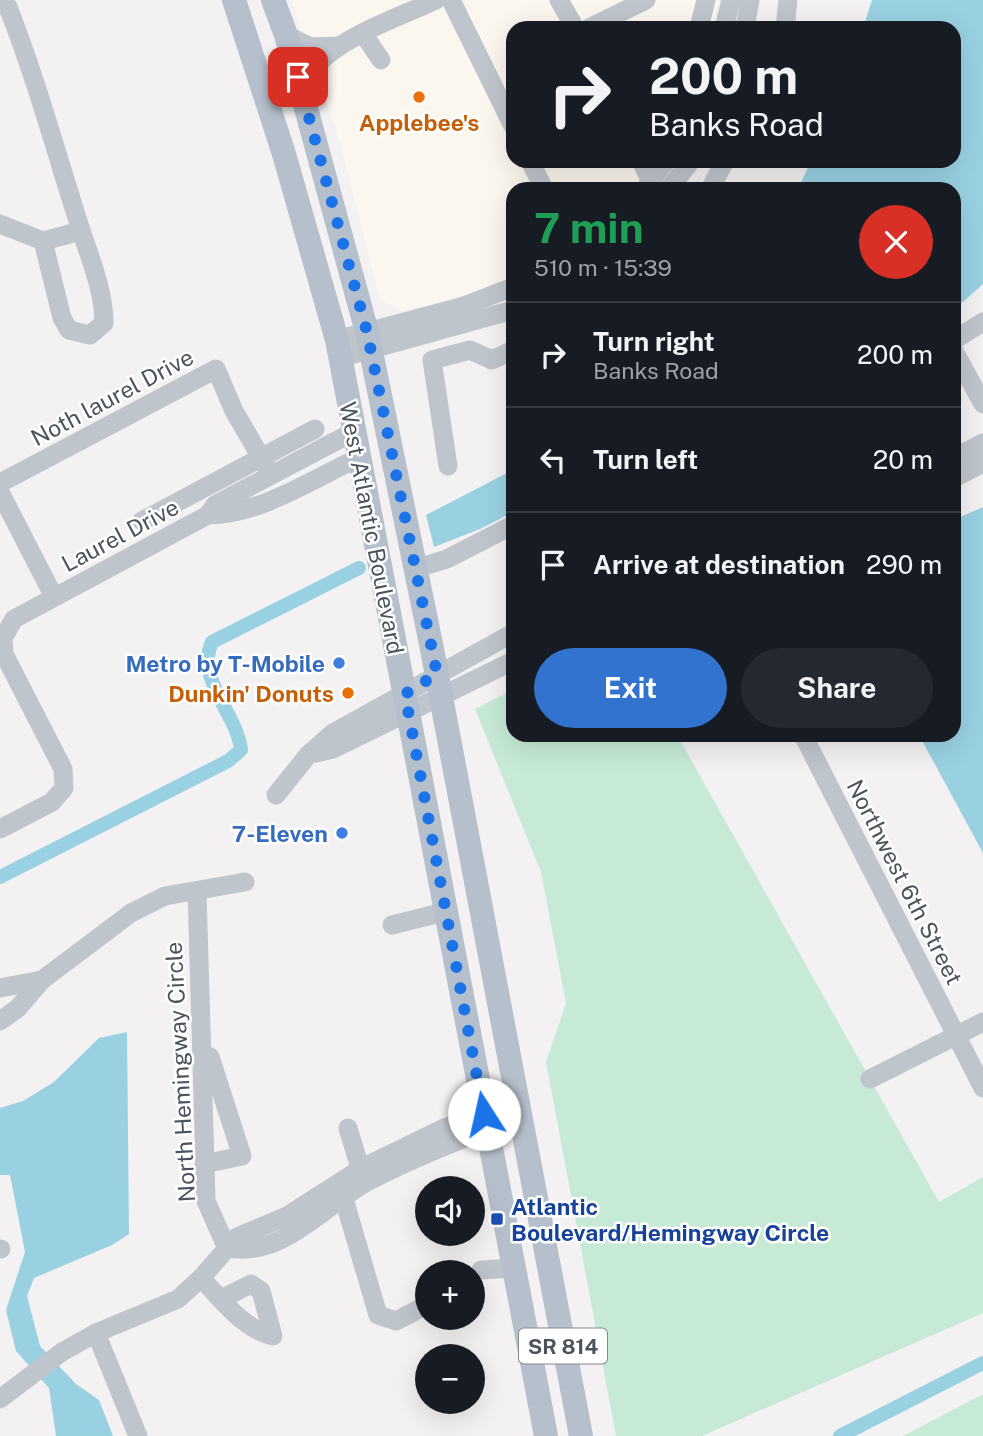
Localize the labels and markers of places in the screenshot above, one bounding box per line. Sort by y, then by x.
pin [268,47,328,107]
marker: Applebee's [411,89,427,105]
place label: Applebee's [359,109,479,136]
place label: Metro by T-Mobile [125,650,325,677]
marker: Metro by T-Mobile [331,655,347,671]
place label: Dunkin' Donuts [168,680,334,707]
marker: Dunkin' Donuts [340,685,356,701]
place label: 7-Eleven [232,820,328,847]
marker: 7-Eleven [334,825,350,841]
place label: Atlantic Boulevard/Hemingway Circle [511,1193,829,1246]
marker: Atlantic Boulevard/Hemingway Circle [489,1211,505,1227]

